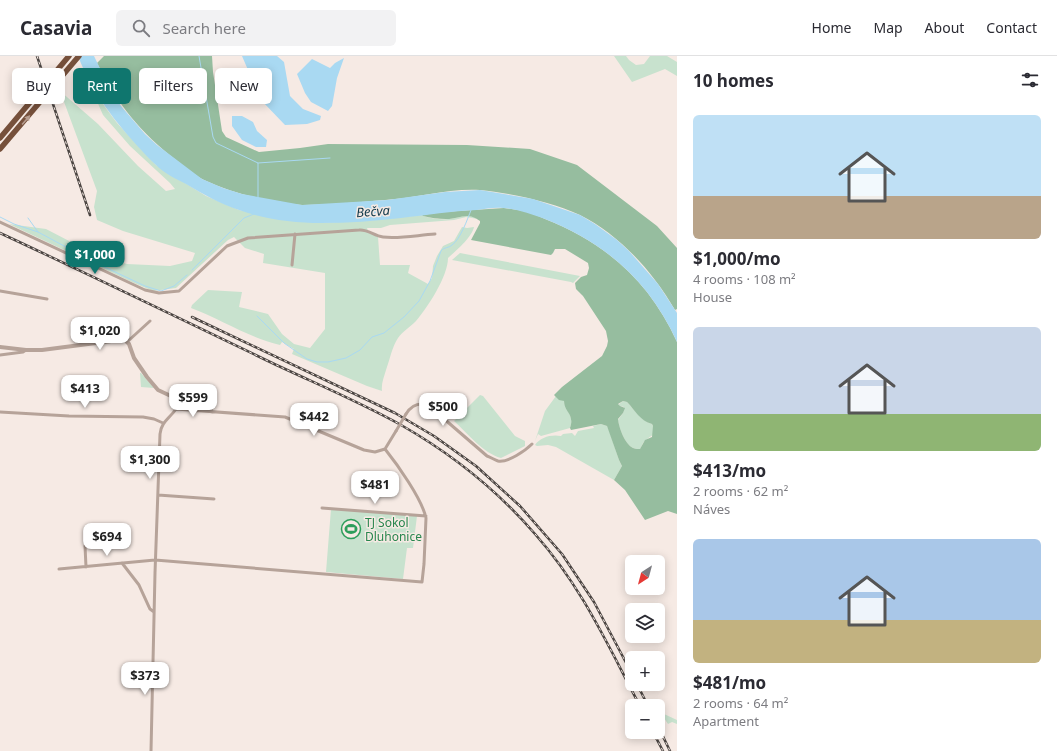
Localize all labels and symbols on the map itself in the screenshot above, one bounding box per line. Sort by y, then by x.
one-way arrow [21,114,30,125]
water label: Bečva [356,201,391,221]
pin: $1,000 [62,241,128,275]
pin: $1,020 [67,317,133,351]
pin: $413 [61,375,109,409]
pin: $599 [169,384,217,418]
pin: $500 [419,393,467,427]
pin: $442 [290,403,338,437]
pin: $1,300 [117,446,183,480]
pin: $481 [351,471,399,505]
place label: TJ Sokol Dluhonice [365,514,422,545]
sports icon: TJ Sokol Dluhonice [340,518,362,540]
pin: $694 [83,523,131,557]
north arrow [625,555,665,595]
pin: $373 [121,662,169,696]

